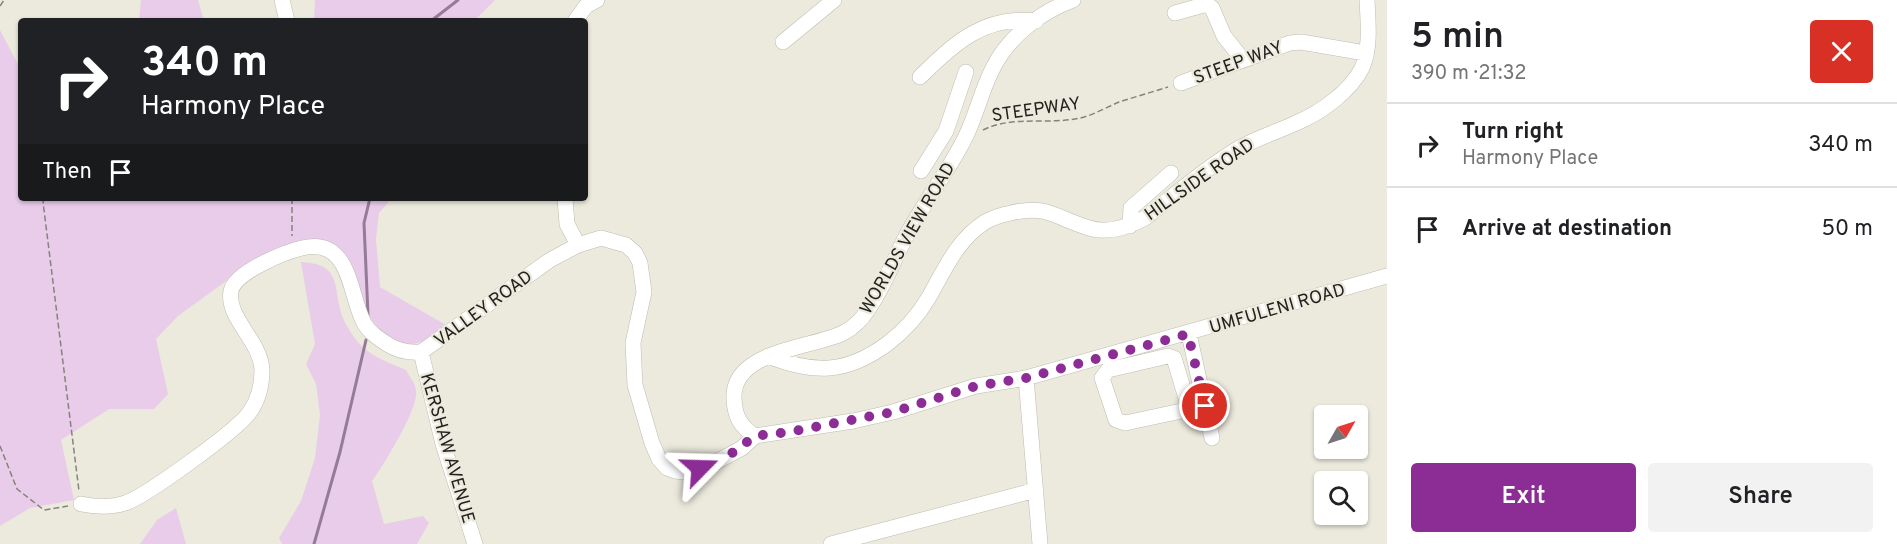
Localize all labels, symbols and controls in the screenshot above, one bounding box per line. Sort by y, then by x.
text: 5 min [1411,15,1504,61]
button: close [1810,20,1873,83]
street label: STEEP WAY [1190,37,1287,90]
text: 340 m [141,38,268,91]
icon: right [42,42,120,120]
text: 390 m · 21:32 [1411,61,1526,87]
text: Harmony Place [141,90,325,124]
street label: STEEPWAY [990,93,1082,128]
text: Turn right [1462,119,1564,146]
icon: right [1411,129,1444,162]
text: 340 m [1808,132,1873,159]
street label: HILLSIDE ROAD [1140,134,1259,227]
text: Harmony Place [1462,146,1598,172]
icon: arrive [104,156,137,189]
text: Then [42,159,92,186]
street label: WORLDS VIEW ROAD [855,159,961,319]
icon: arrive [1411,213,1444,246]
text: Arrive at destination [1462,216,1672,243]
text: 50 m [1821,216,1873,243]
street label: VALLEY ROAD [430,266,538,353]
street label: UMFULENI ROAD [1207,279,1348,340]
street label: KERSHAW AVENUE [414,371,479,526]
pin [1179,380,1230,431]
icon: arrive [1188,389,1221,422]
north arrow [1314,405,1368,459]
map controls [1314,405,1368,525]
position arrow [668,436,732,500]
button: Exit [1411,463,1636,532]
button: Share [1648,463,1873,532]
button: search [1314,471,1368,525]

